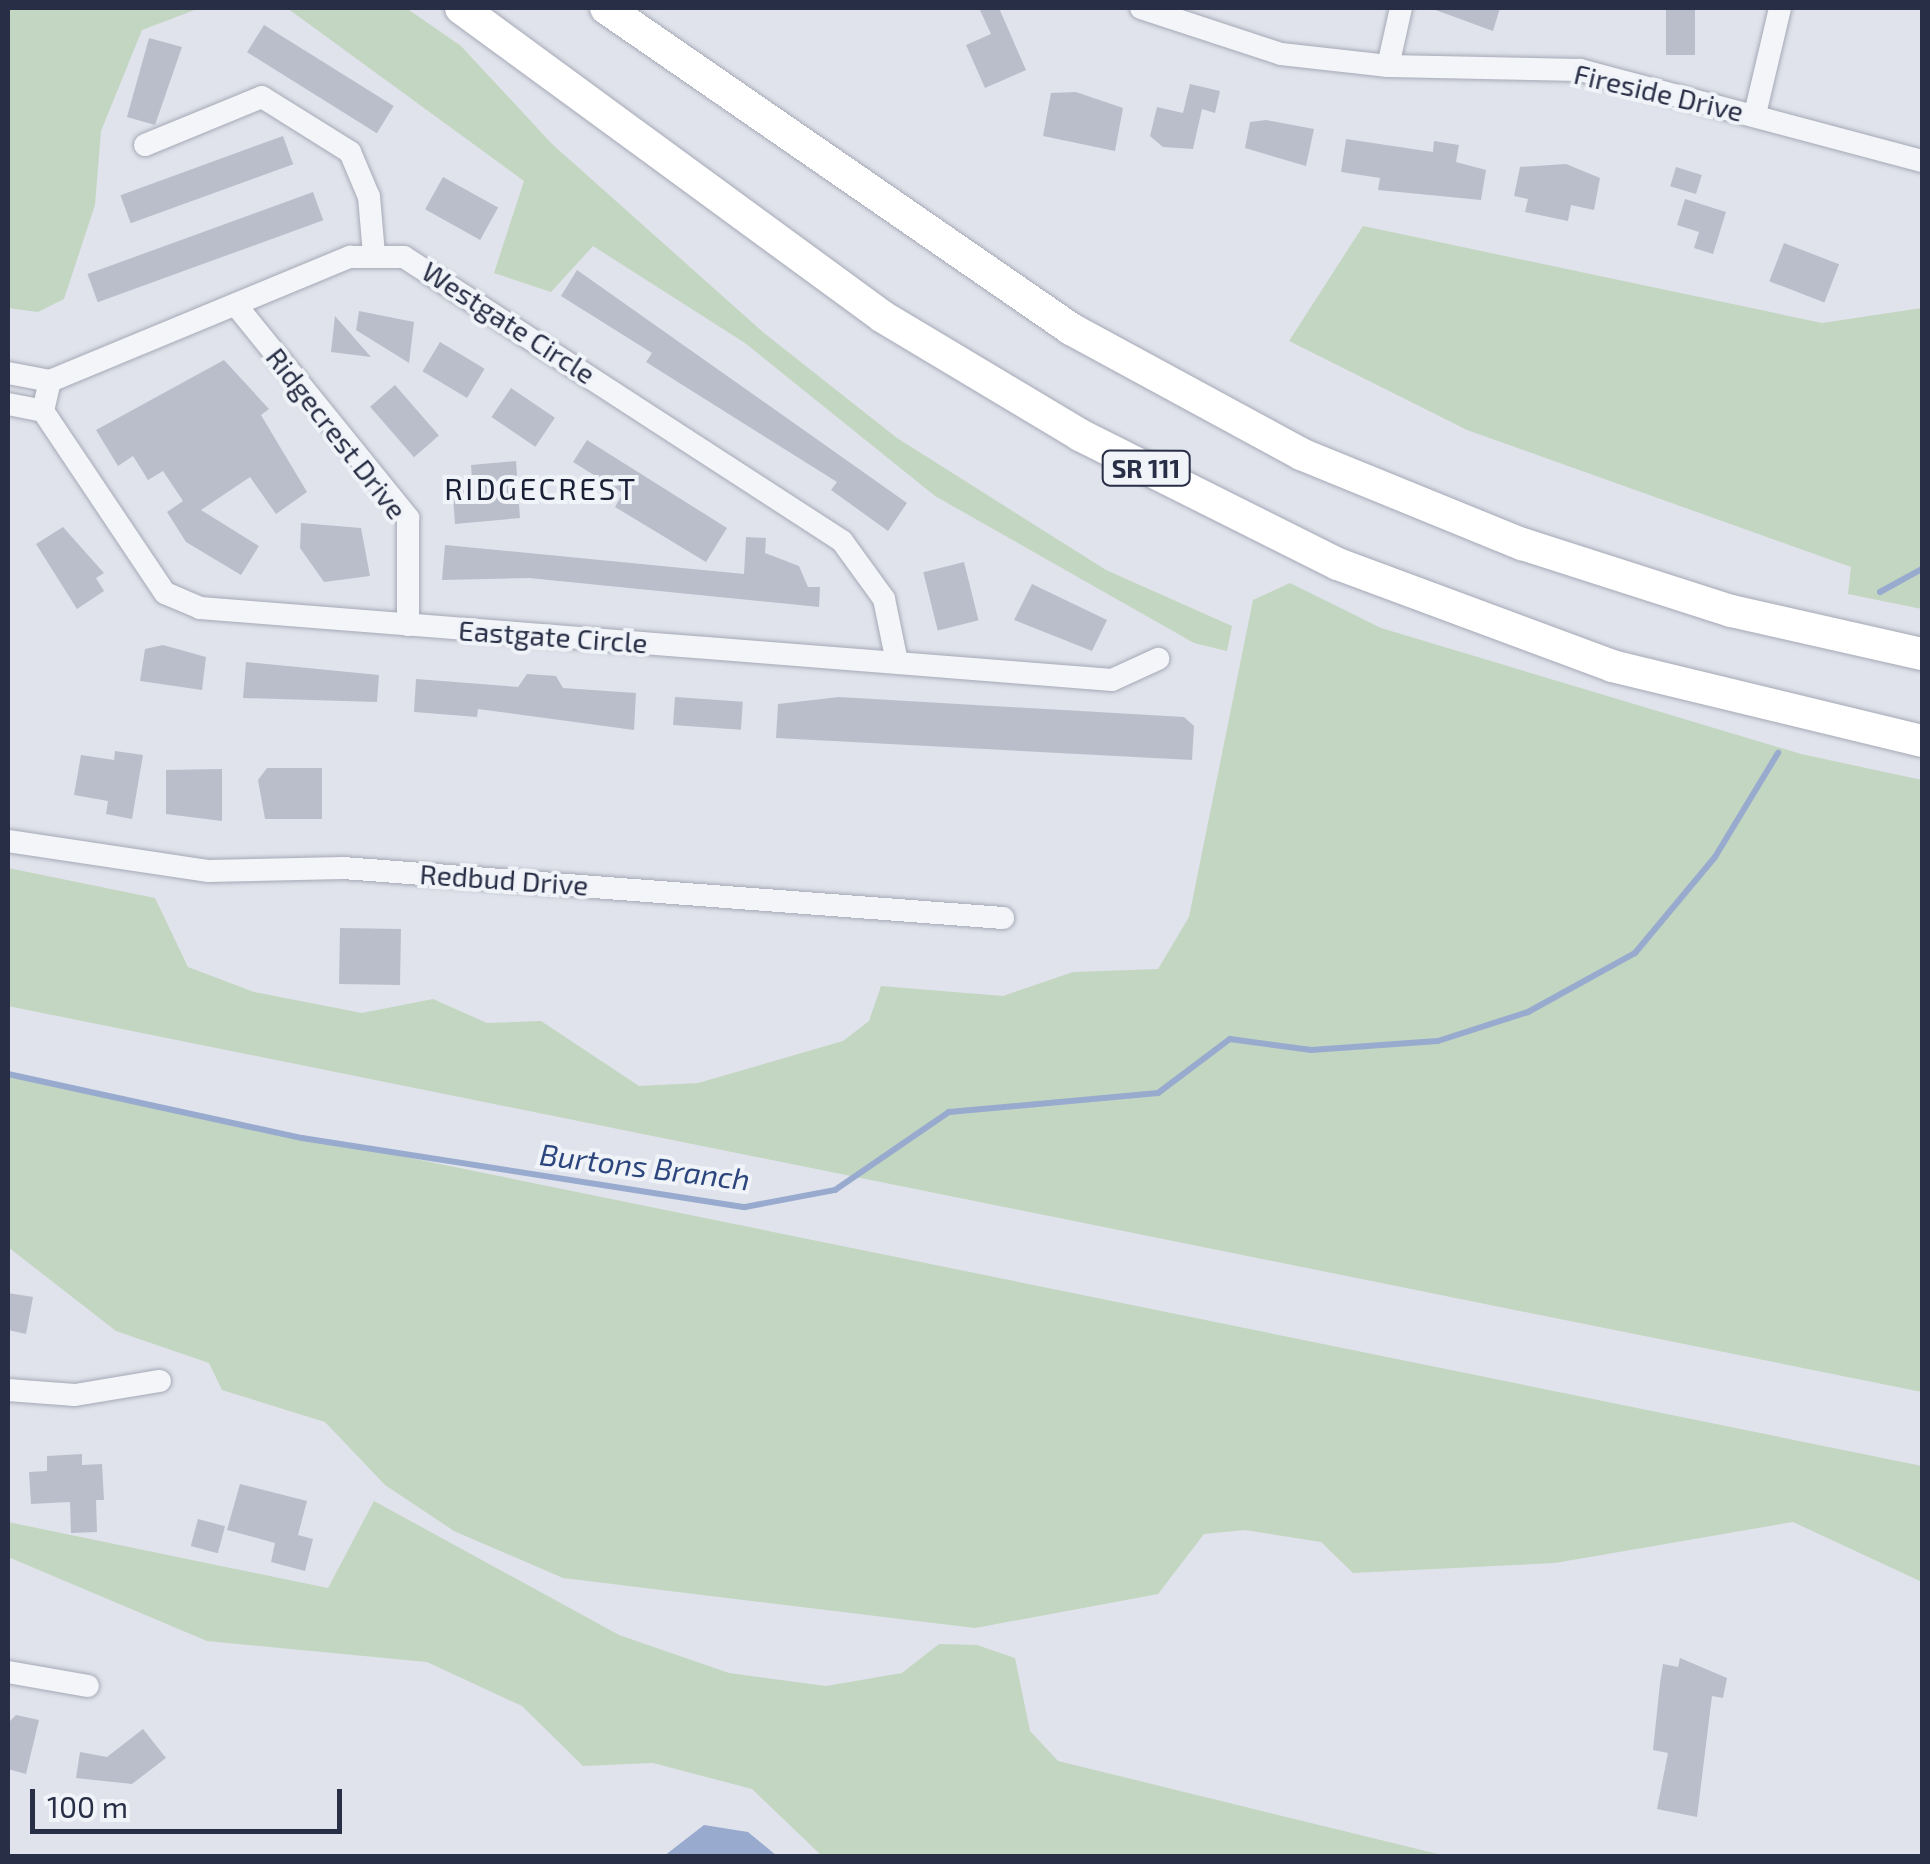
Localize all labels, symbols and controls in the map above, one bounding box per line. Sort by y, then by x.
street label: Fireside Drive [1571,56,1747,128]
street label: Westgate Circle [416,254,602,390]
street label: Ridgecrest Drive [260,341,414,525]
road number: SR 111 [1101,448,1191,488]
district label: RIDGECREST [444,470,638,506]
street label: Eastgate Circle [457,613,649,659]
street label: Redbud Drive [419,856,589,902]
water label: Burtons Branch [538,1135,752,1197]
scale bar [35,1769,348,1831]
text: 100 m [47,1788,128,1824]

